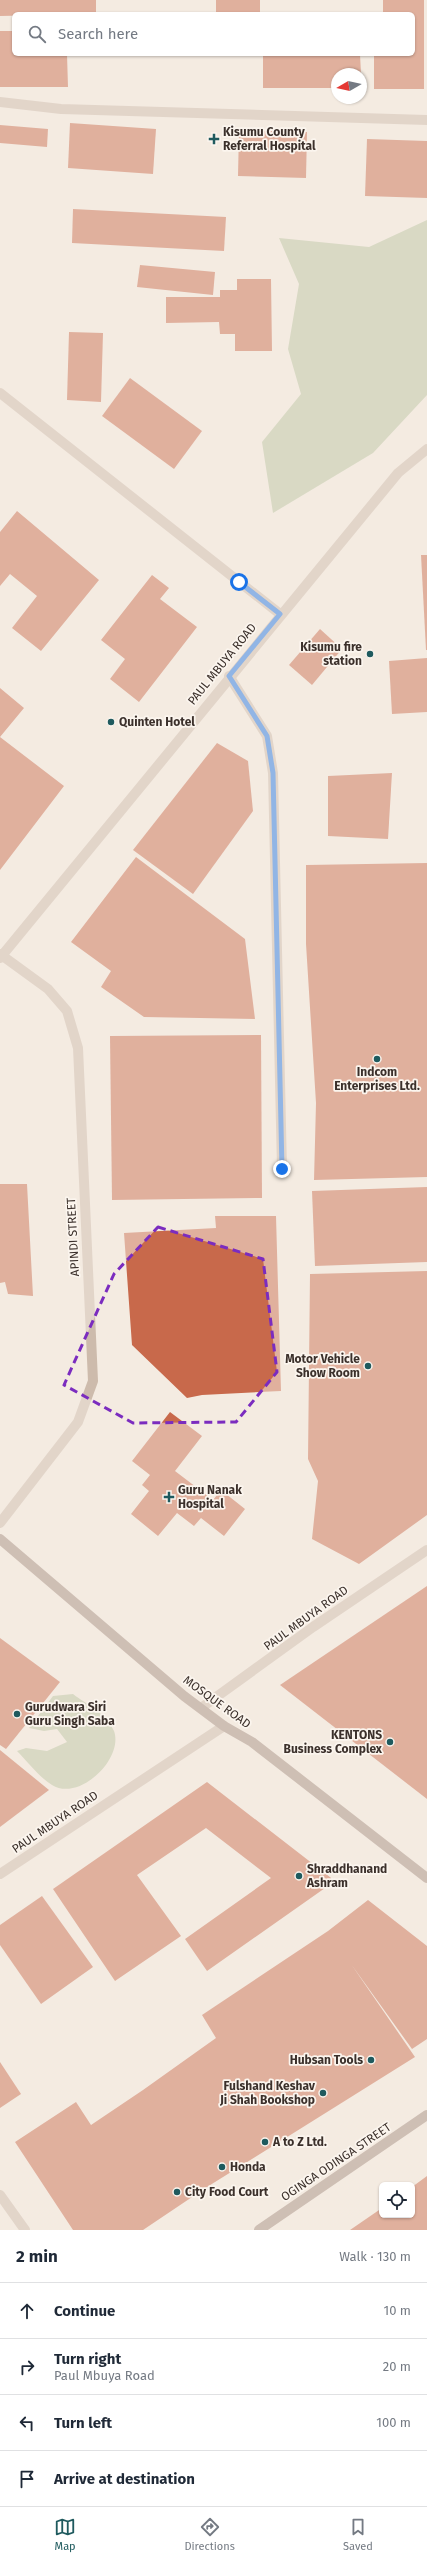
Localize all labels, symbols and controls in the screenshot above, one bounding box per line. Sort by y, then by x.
search box [12,12,415,56]
icon: search [26,23,48,45]
text: Search here [58,25,138,43]
north arrow [331,68,367,104]
place label: Kisumu County Referral Hospital [223,125,316,153]
marker: Kisumu County Referral Hospital [208,133,220,145]
route start [230,573,248,591]
street label: PAUL MBUYA ROAD [185,620,259,708]
place label: Kisumu fire station [300,640,362,668]
marker: Kisumu fire station [365,649,375,659]
place label: Quinten Hotel [119,715,195,729]
marker: Quinten Hotel [106,717,116,727]
marker: Indcom Enterprises Ltd. [372,1054,382,1064]
place label: Indcom Enterprises Ltd. [334,1065,420,1093]
route end [273,1160,291,1178]
street label: APINDI STREET [64,1196,82,1277]
place label: Motor Vehicle Show Room [285,1352,360,1380]
marker: Motor Vehicle Show Room [363,1361,373,1371]
place label: Guru Nanak Hospital [178,1483,242,1511]
marker: Guru Nanak Hospital [163,1491,175,1503]
street label: PAUL MBUYA ROAD [261,1583,351,1653]
street label: MOSQUE ROAD [181,1673,254,1731]
place label: Gurudwara Siri Guru Singh Saba [25,1700,115,1728]
marker: Gurudwara Siri Guru Singh Saba [12,1709,22,1719]
place label: KENTONS Business Complex [284,1728,383,1756]
marker: KENTONS Business Complex [385,1737,395,1747]
street label: PAUL MBUYA ROAD [9,1788,101,1856]
place label: Shraddhanand Ashram [306,1862,387,1890]
marker: Shraddhanand Ashram [294,1871,304,1881]
place label: Hubsan Tools [290,2053,363,2067]
marker: Hubsan Tools [366,2055,376,2065]
place label: Fulshand Keshav Ji Shah Bookshop [219,2079,316,2107]
marker: Fulshand Keshav Ji Shah Bookshop [318,2088,328,2098]
street label: OGINGA ODINGA STREET [278,2120,394,2204]
place label: A to Z Ltd. [272,2135,327,2149]
marker: A to Z Ltd. [260,2137,270,2147]
place label: Honda [230,2160,266,2174]
marker: Honda [217,2162,227,2172]
map controls [379,2182,415,2218]
button: locate [379,2182,415,2218]
place label: City Food Court [185,2185,269,2199]
marker: City Food Court [172,2187,182,2197]
text: 2 min [16,2246,58,2267]
text: Walk · 130 m [339,2249,411,2264]
icon: ahead [16,2300,38,2322]
text: Continue [54,2302,115,2320]
text: 10 m [384,2303,411,2318]
text: Turn right [54,2350,121,2368]
icon: right [16,2356,38,2378]
text: 20 m [383,2359,411,2374]
text: Paul Mbuya Road [54,2368,155,2383]
icon: left [16,2412,38,2434]
text: Turn left [54,2414,112,2432]
text: 100 m [376,2415,411,2430]
icon: arrive [16,2468,38,2490]
text: Arrive at destination [54,2470,195,2488]
tab: Map [54,2516,76,2553]
tab: Directions [184,2516,235,2553]
tab: Saved [343,2516,373,2553]

